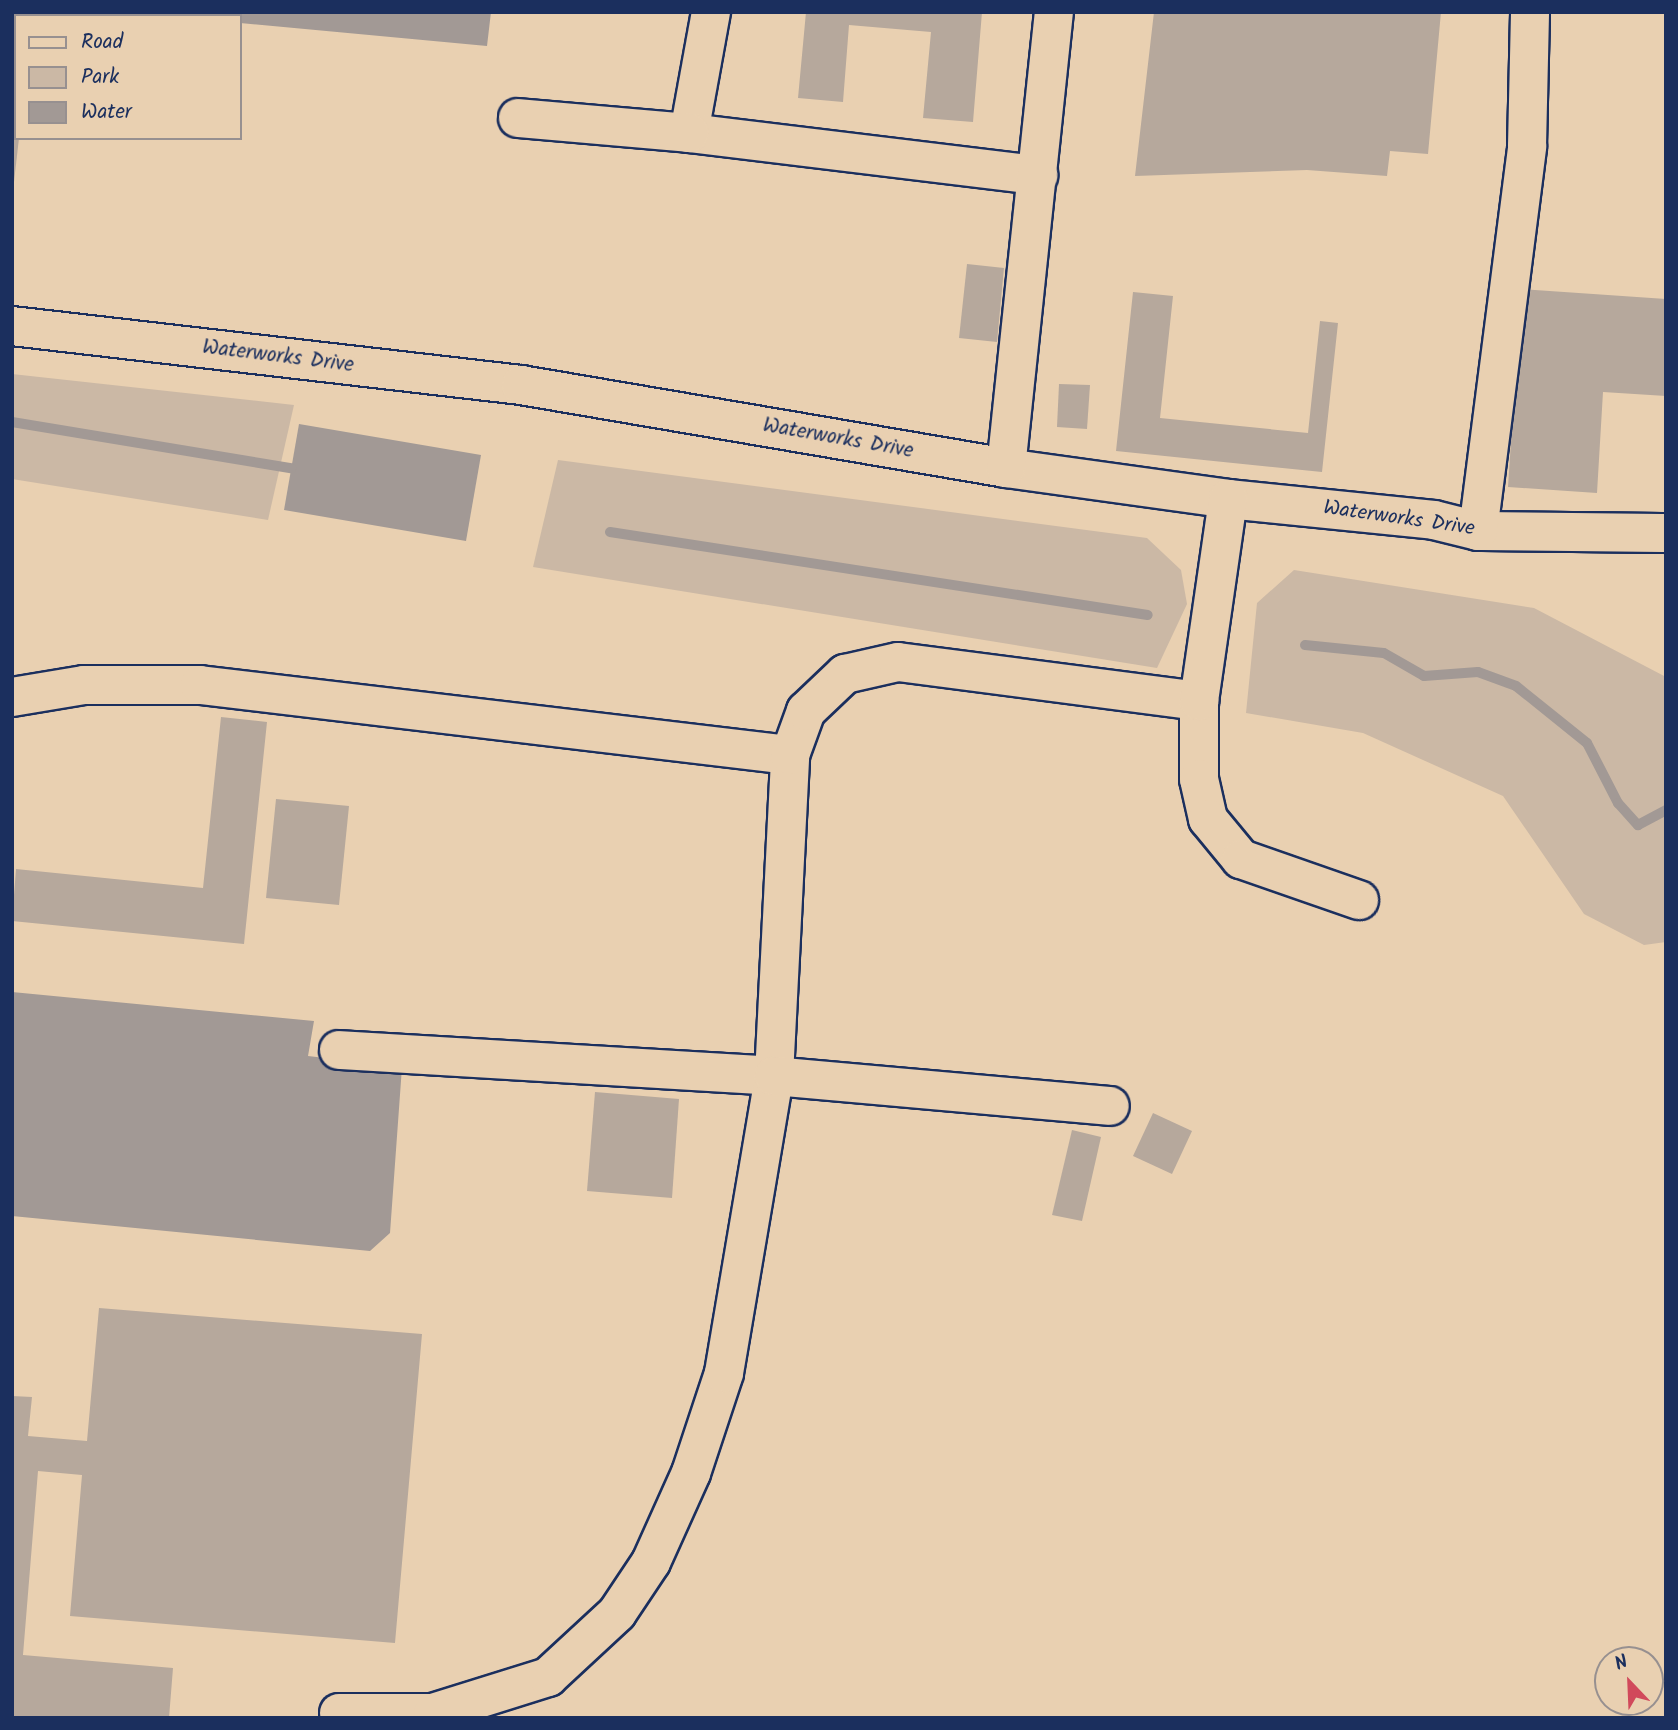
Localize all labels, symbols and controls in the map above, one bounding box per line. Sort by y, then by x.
legend [14,14,242,140]
text: Road [81,26,123,59]
text: Park [81,61,119,94]
text: Water [81,96,132,129]
street label: Waterworks Drive [201,335,355,379]
street label: Waterworks Drive [761,413,915,465]
street label: Waterworks Drive [1322,496,1476,542]
north arrow [1594,1646,1664,1716]
text: N [1610,1647,1633,1680]

